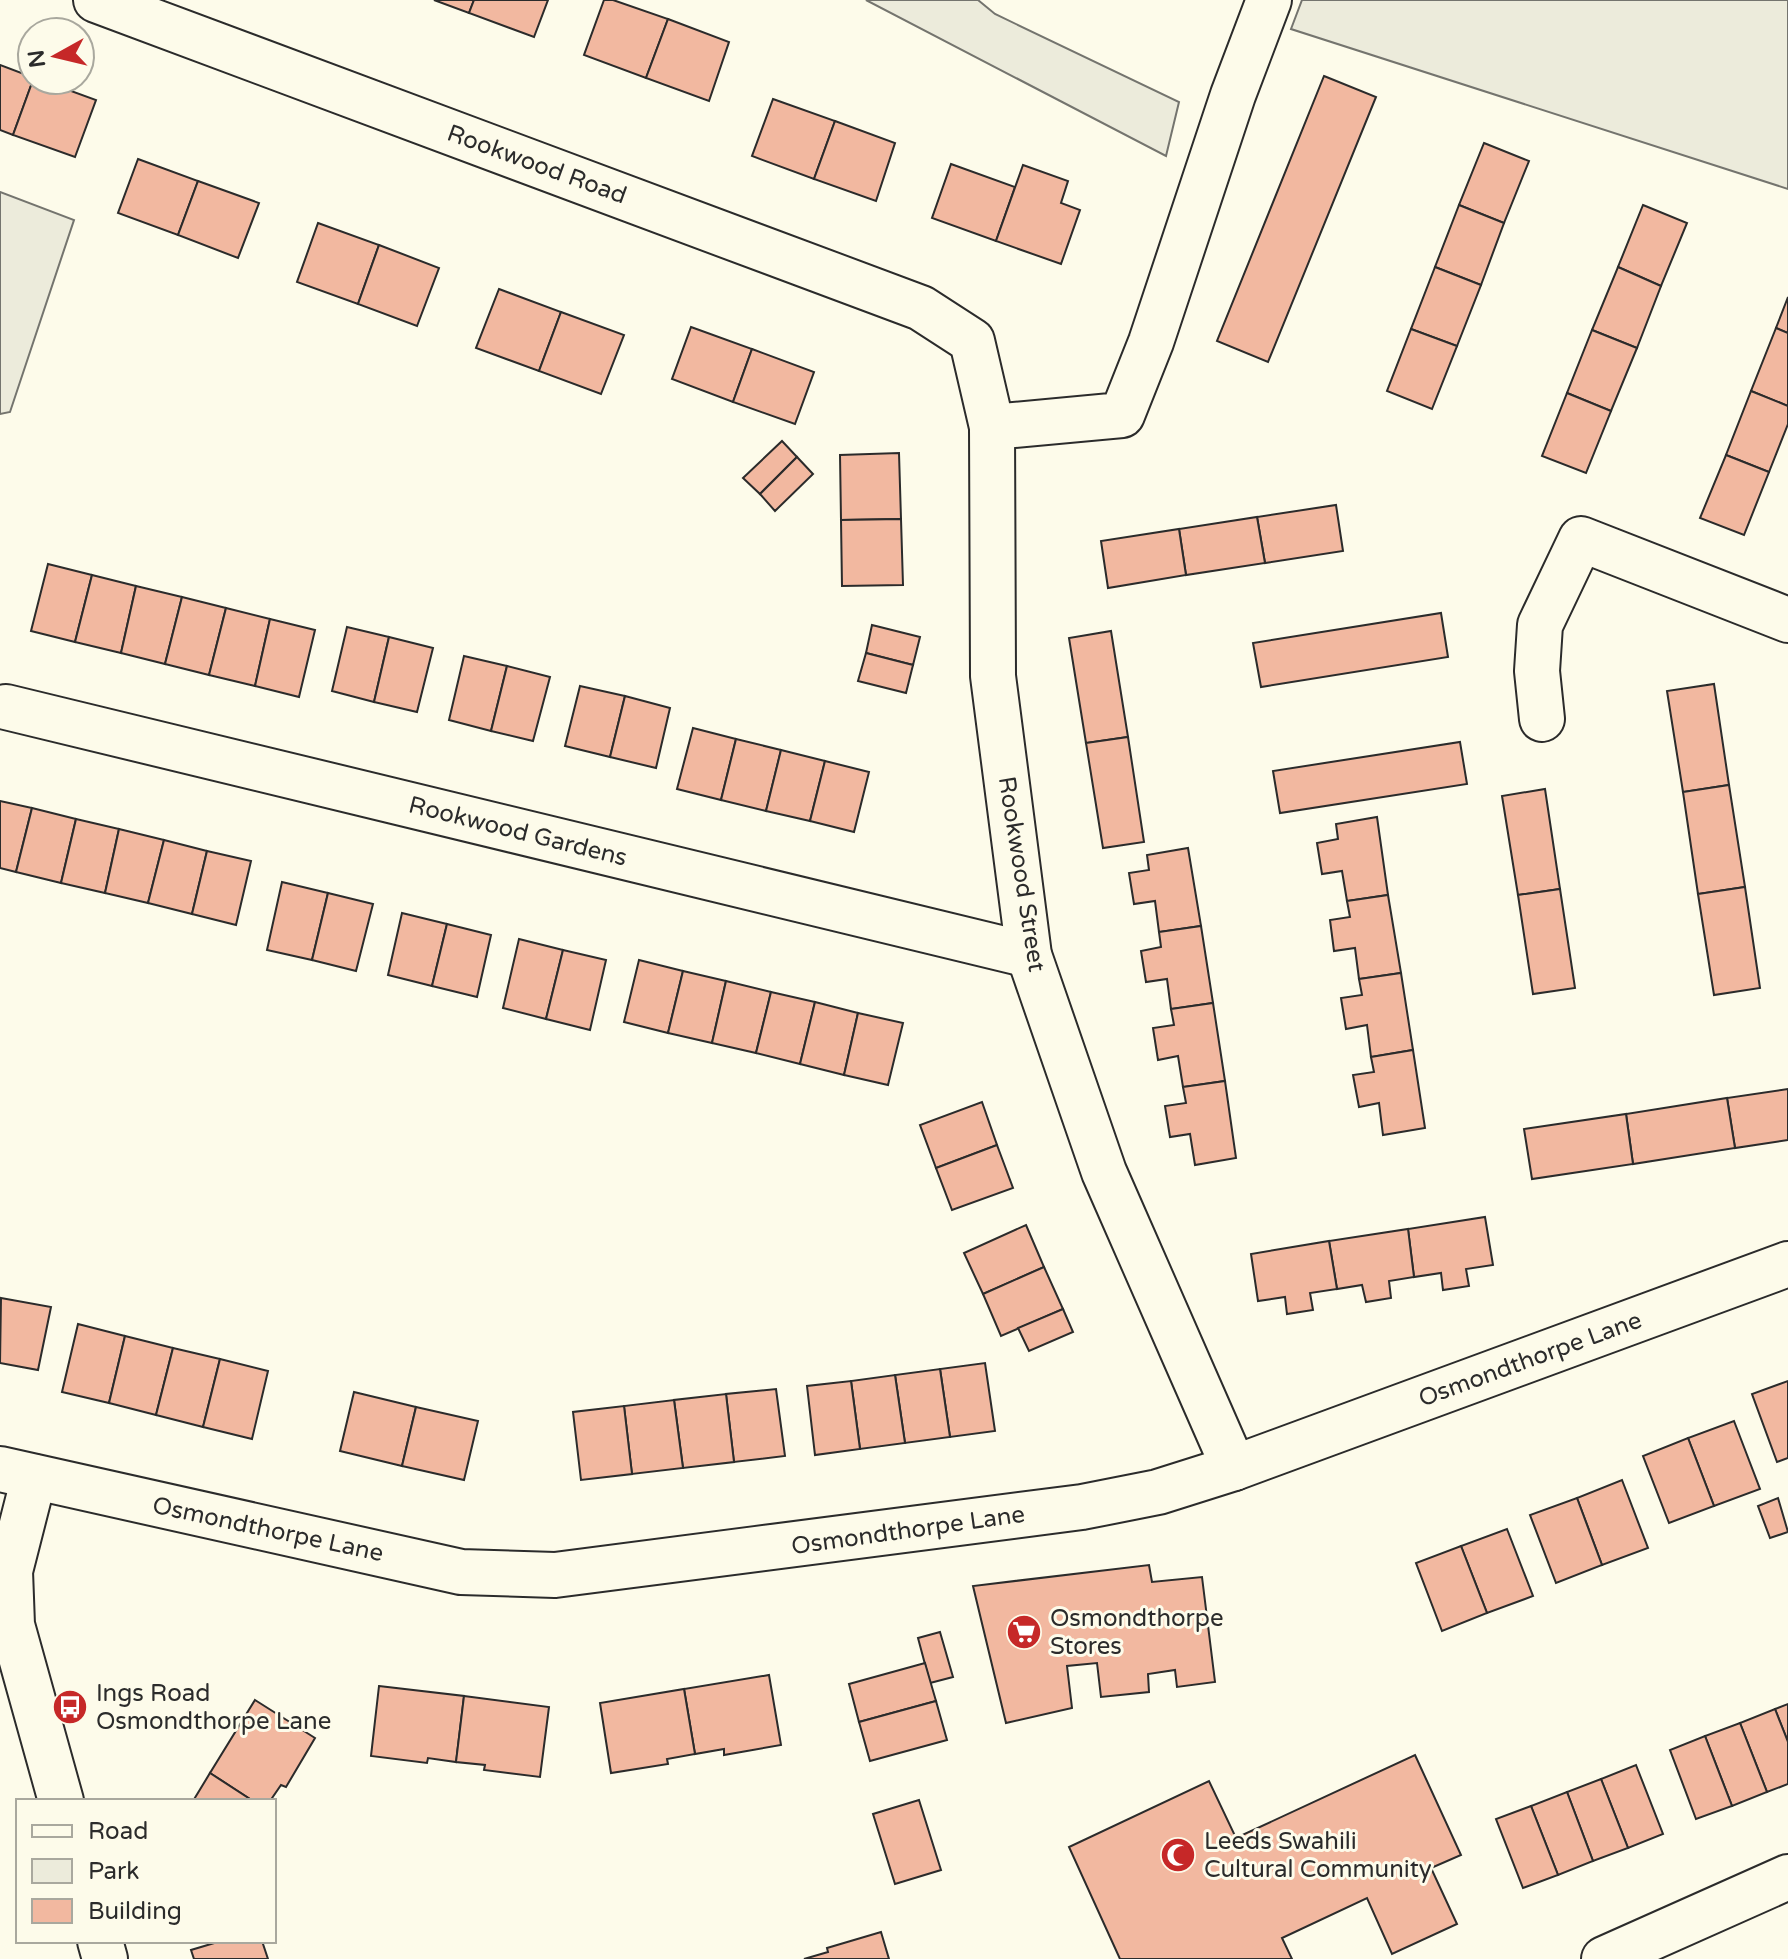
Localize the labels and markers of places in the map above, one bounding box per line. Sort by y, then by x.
place label: Osmondthorpe Stores [1050,1604,1224,1661]
supermarket icon: Osmondthorpe Stores [1005,1613,1043,1651]
place label: Ings Road Osmondthorpe Lane [96,1679,331,1736]
bus stop icon: Ings Road Osmondthorpe Lane [51,1688,89,1726]
place label: Leeds Swahili Cultural Community [1204,1827,1432,1884]
mosque icon: Leeds Swahili Cultural Community [1159,1836,1197,1874]

